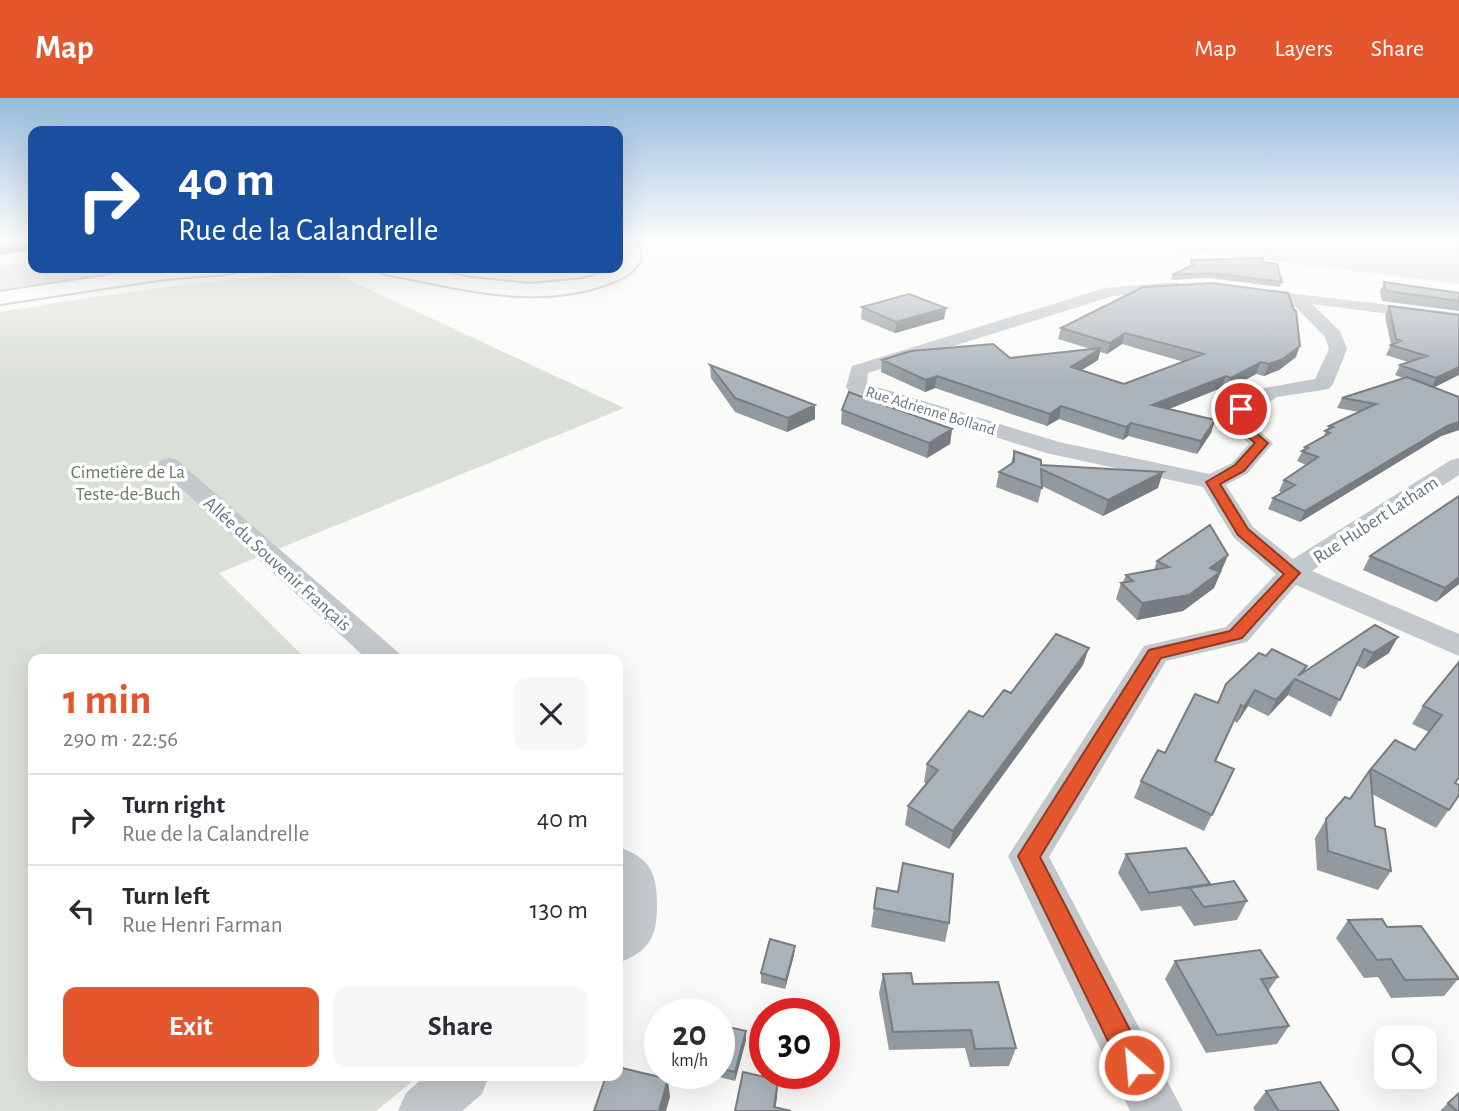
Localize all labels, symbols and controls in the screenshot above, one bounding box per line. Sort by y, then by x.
text: Map [35,32,94,65]
text: Map [1194,37,1236,61]
text: Layers [1274,37,1333,61]
text: Share [1371,37,1424,61]
icon: right [63,154,154,245]
text: 40 m [178,156,275,205]
text: Rue de la Calandrelle [178,214,439,246]
pin [1211,379,1271,439]
street label: Rue Adrienne Bolland [864,384,997,438]
icon: arrive [1222,390,1260,428]
park label: Cimetière de La Teste-de-Buch [71,463,185,504]
street label: Rue Hubert Latham [1310,473,1442,568]
street label: Allée du Souvenir Français [200,493,354,635]
button: close [514,677,588,751]
text: 1 min [63,679,152,721]
text: 290 m · 22:56 [63,728,178,751]
text: Turn right [122,792,225,818]
icon: right [63,801,101,839]
text: 40 m [537,806,588,832]
text: Rue de la Calandrelle [122,823,309,846]
text: Turn left [122,883,210,909]
icon: left [63,892,101,930]
text: 130 m [530,897,588,923]
text: Rue Henri Farman [122,914,283,937]
button: Exit [63,987,319,1067]
button: Share [333,987,588,1067]
speed limit sign: 30 [749,998,840,1089]
text: 20 [672,1017,707,1052]
map controls [1374,1026,1437,1089]
button: search [1374,1026,1437,1089]
position arrow [1097,1028,1171,1102]
text: km/h [671,1052,708,1070]

